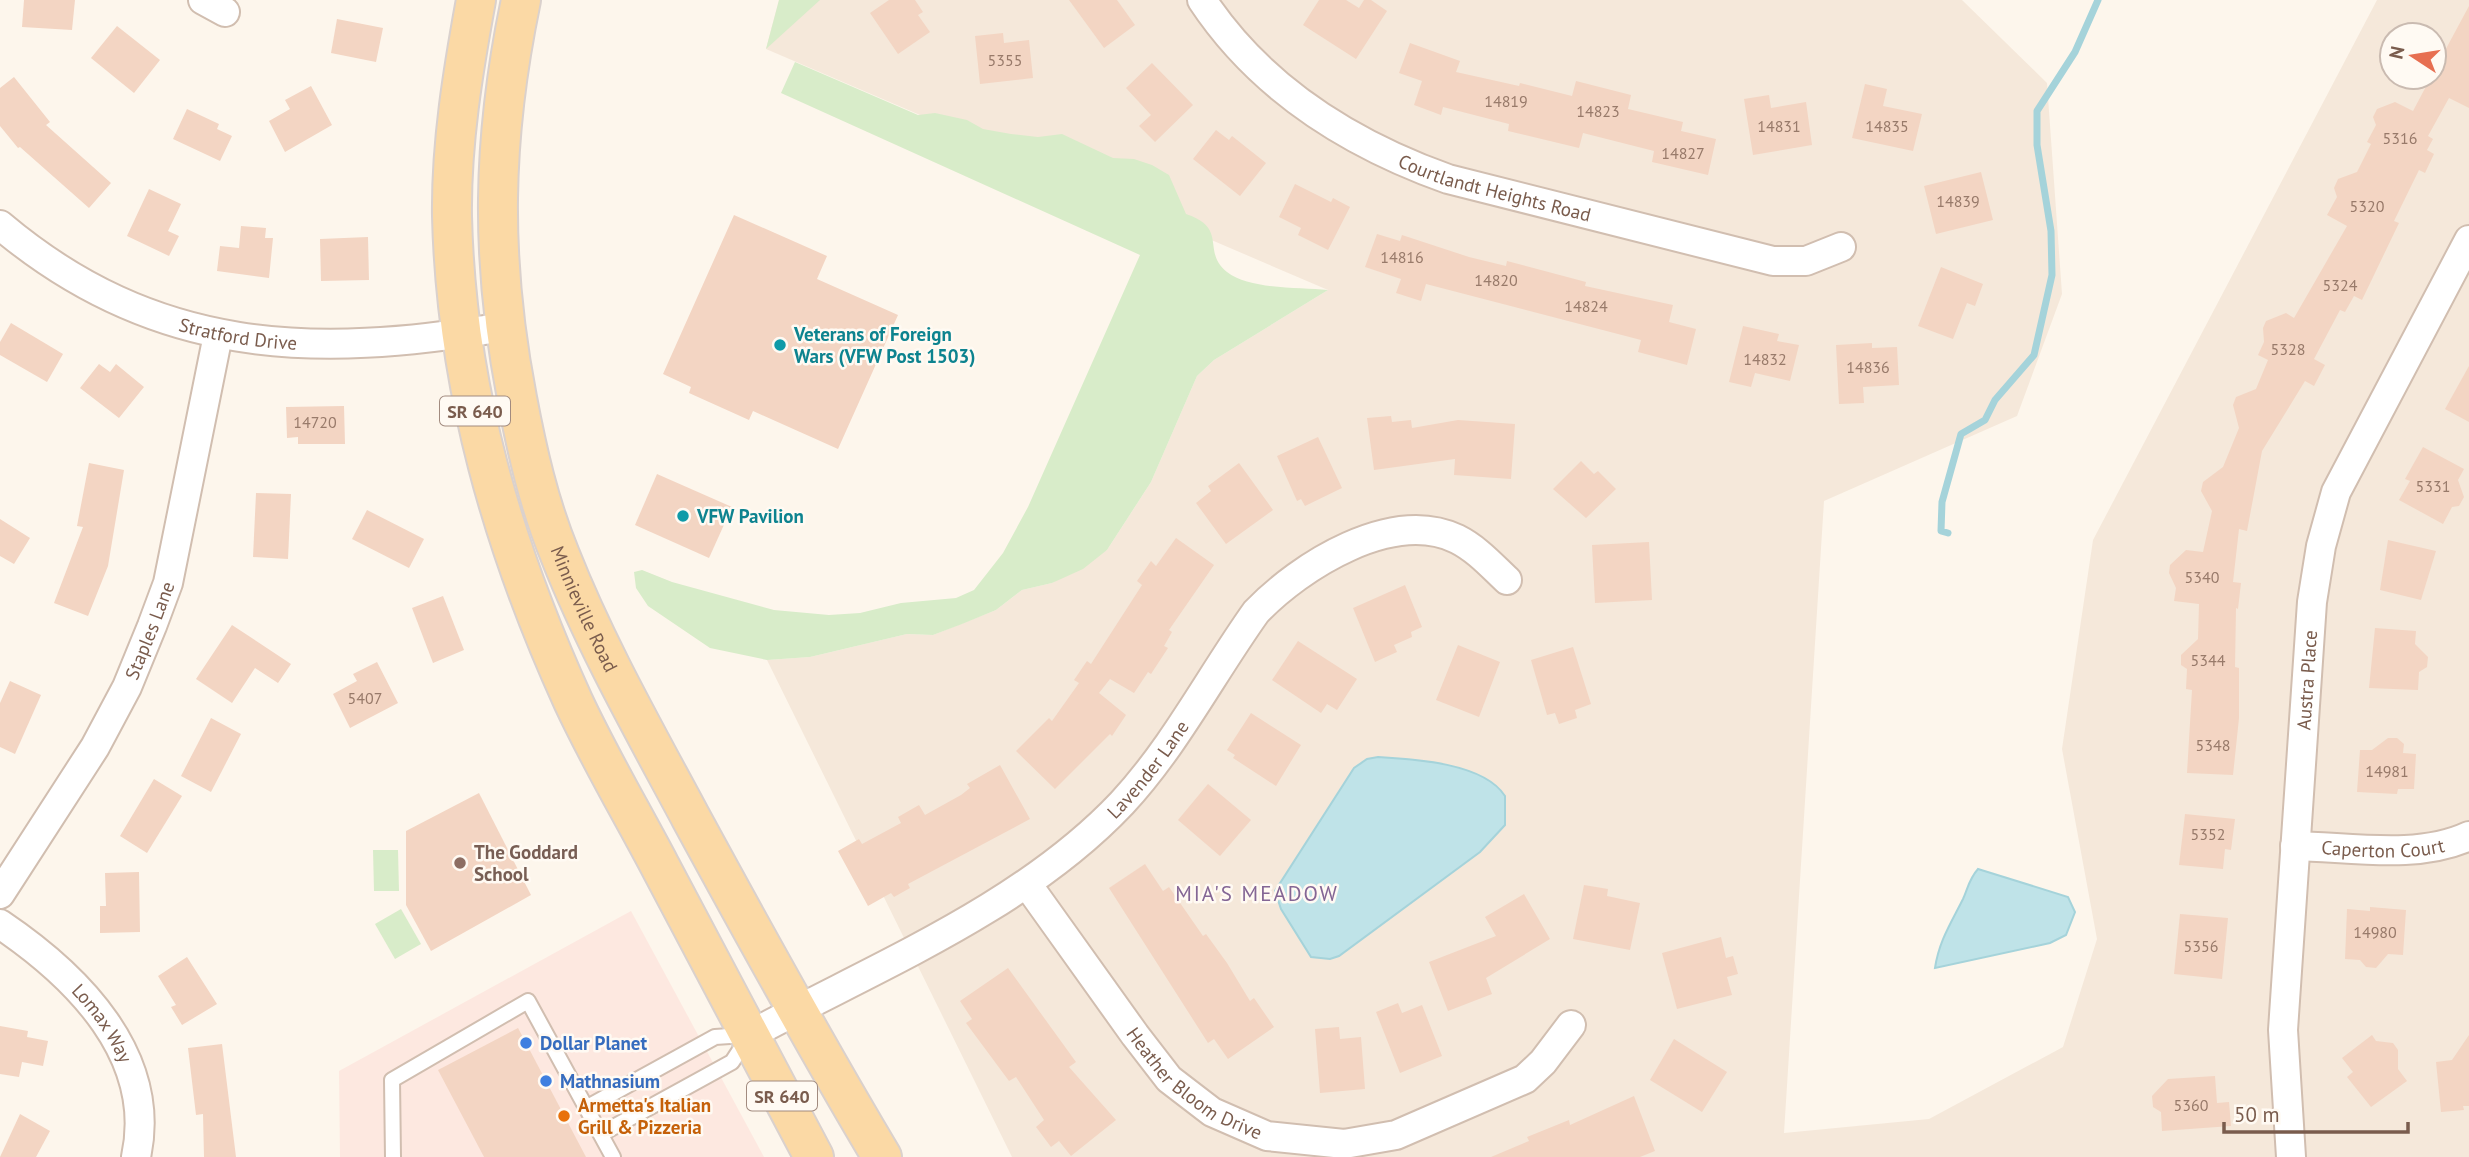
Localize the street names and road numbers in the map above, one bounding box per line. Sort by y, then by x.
street label: Courtlandt Heights Road [1395,149,1593,227]
street label: Stratford Drive [176,312,298,355]
road number: SR 640 [440,396,510,426]
street label: Minnieville Road [546,542,623,676]
street label: Staples Lane [119,578,180,683]
street label: Austra Place [2291,629,2322,731]
street label: Lavender Lane [1102,716,1194,823]
street label: Caperton Court [2321,833,2447,862]
street label: Lomax Way [67,978,138,1066]
street label: Heather Bloom Drive [1121,1023,1266,1144]
road number: SR 640 [747,1082,817,1111]

